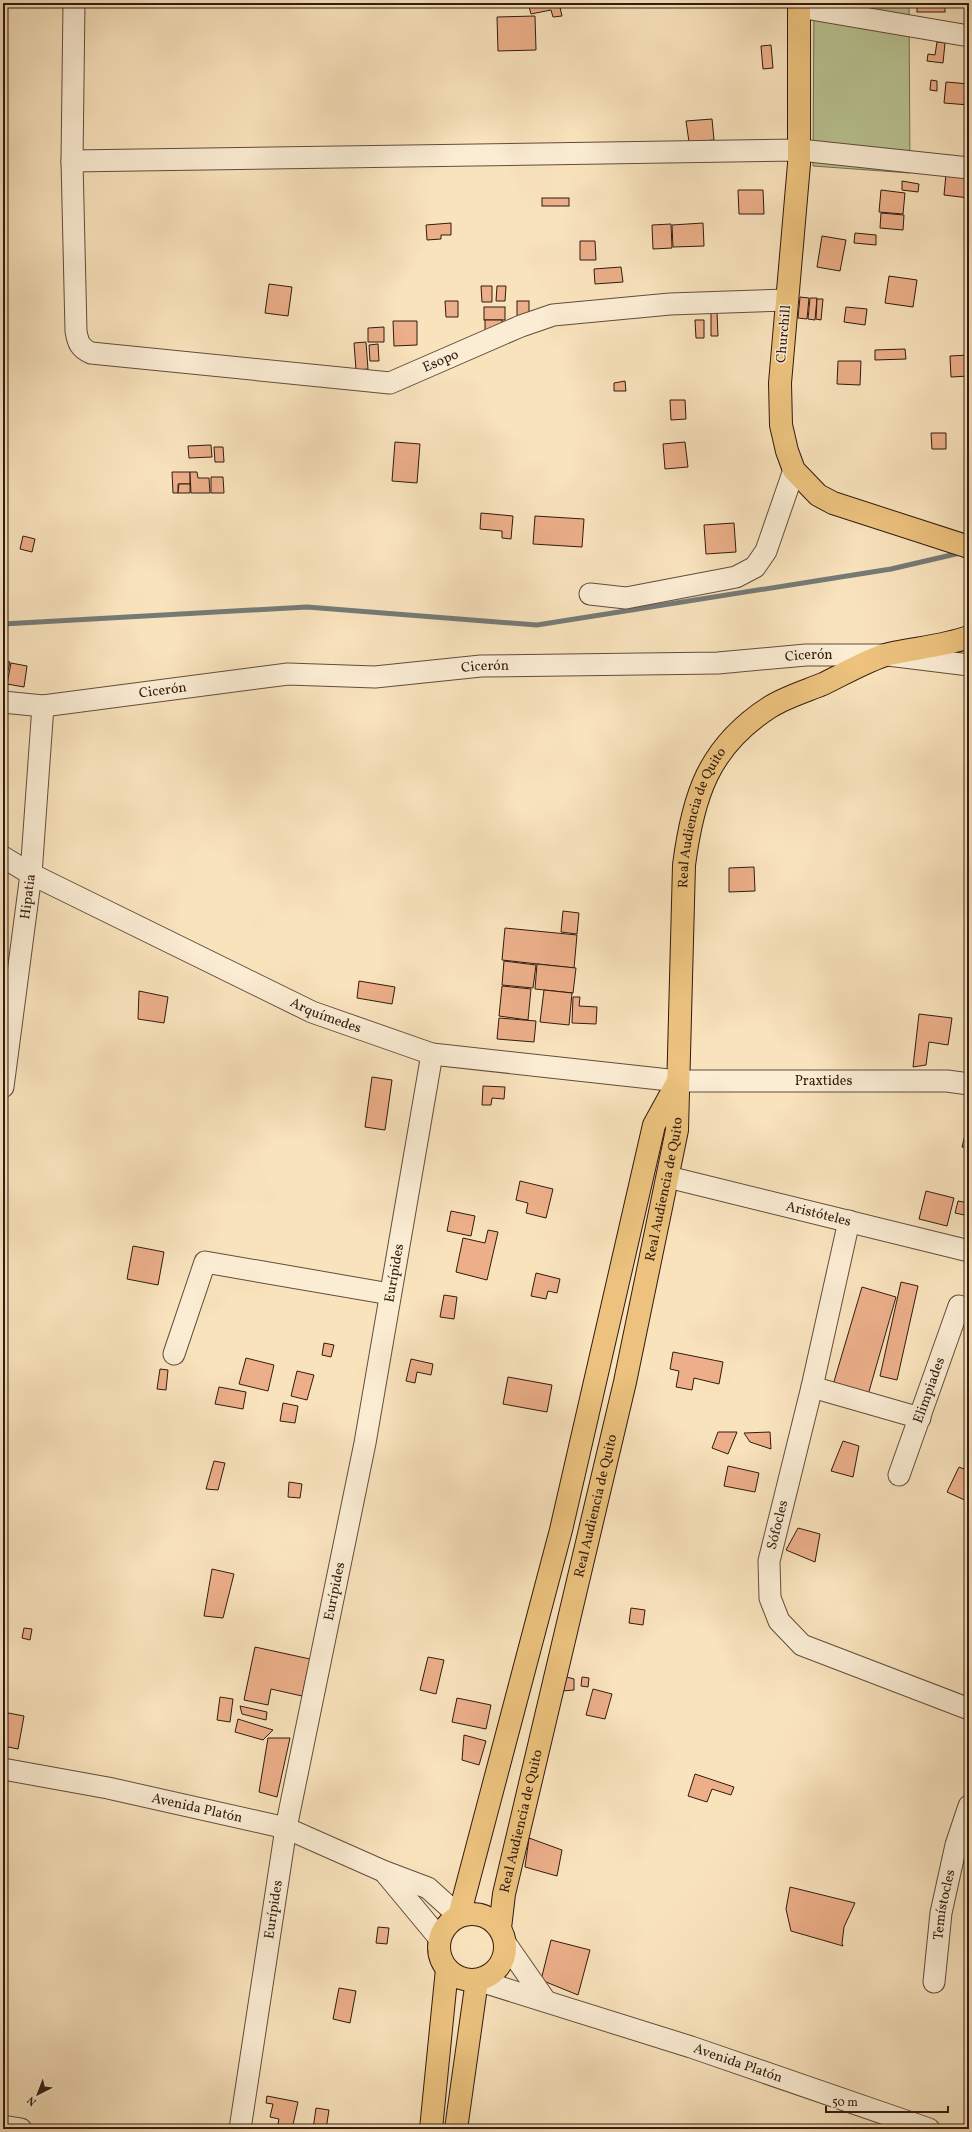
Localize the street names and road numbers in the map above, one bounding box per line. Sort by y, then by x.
street label: Churchill [772,304,796,364]
street label: Esopo [420,345,462,377]
street label: Cicerón [784,646,833,666]
street label: Cicerón [460,656,509,678]
street label: Cicerón [138,678,188,703]
street label: Real Audiencia de Quito [674,744,731,888]
street label: Hipatia [16,873,40,921]
street label: Arquímedes [287,993,364,1038]
street label: Praxtides [795,1072,852,1091]
street label: Real Audiencia de Quito [641,1117,687,1263]
street label: Aristóteles [784,1197,853,1231]
street label: Eurípides [380,1242,409,1304]
street label: Elimpiades [909,1354,950,1426]
street label: Real Audiencia de Quito [570,1432,622,1580]
street label: Sófocles [763,1498,793,1552]
street label: Eurípides [319,1561,350,1622]
street label: Real Audiencia de Quito [495,1748,547,1895]
street label: Avenida Platón [150,1789,244,1827]
street label: Temístocles [929,1868,960,1941]
street label: Eurípides [260,1879,287,1940]
street label: Avenida Platón [691,2039,785,2087]

